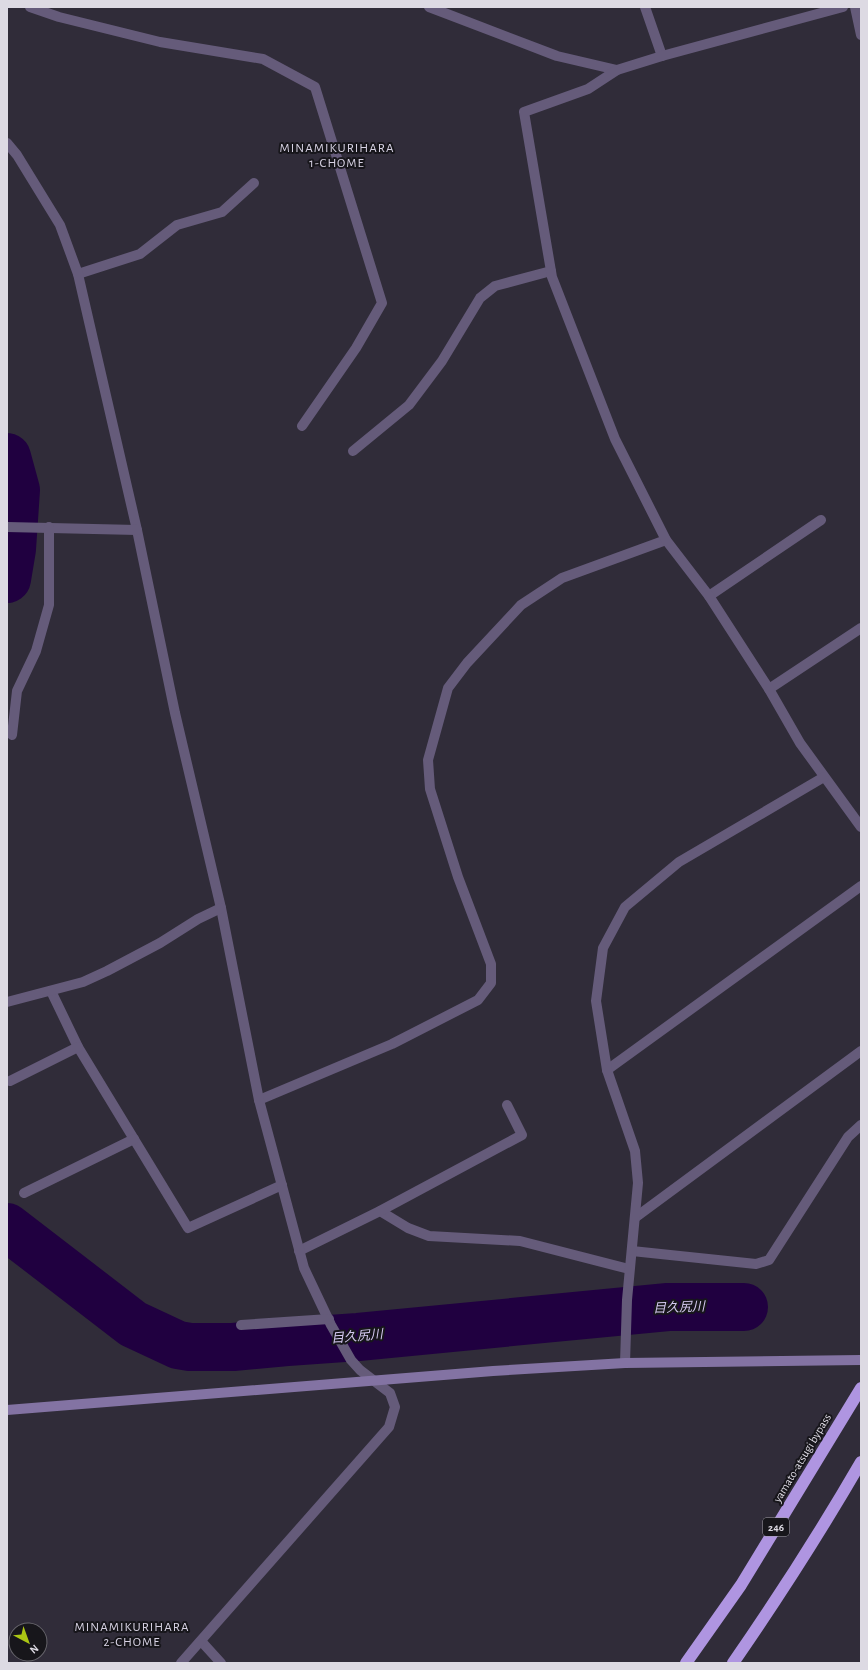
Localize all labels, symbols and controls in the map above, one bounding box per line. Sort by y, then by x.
district label: MINAMIKURIHARA 1-CHOME [280,142,394,170]
water label: 目久尻川 [653,1300,707,1315]
water label: 目久尻川 [330,1327,385,1346]
street label: yamato-atsugi bypass [770,1412,834,1506]
road number: 246 [763,1518,789,1536]
district label: MINAMIKURIHARA 2-CHOME [75,1621,189,1649]
north arrow [8,1622,48,1662]
text: N [28,1643,41,1656]

